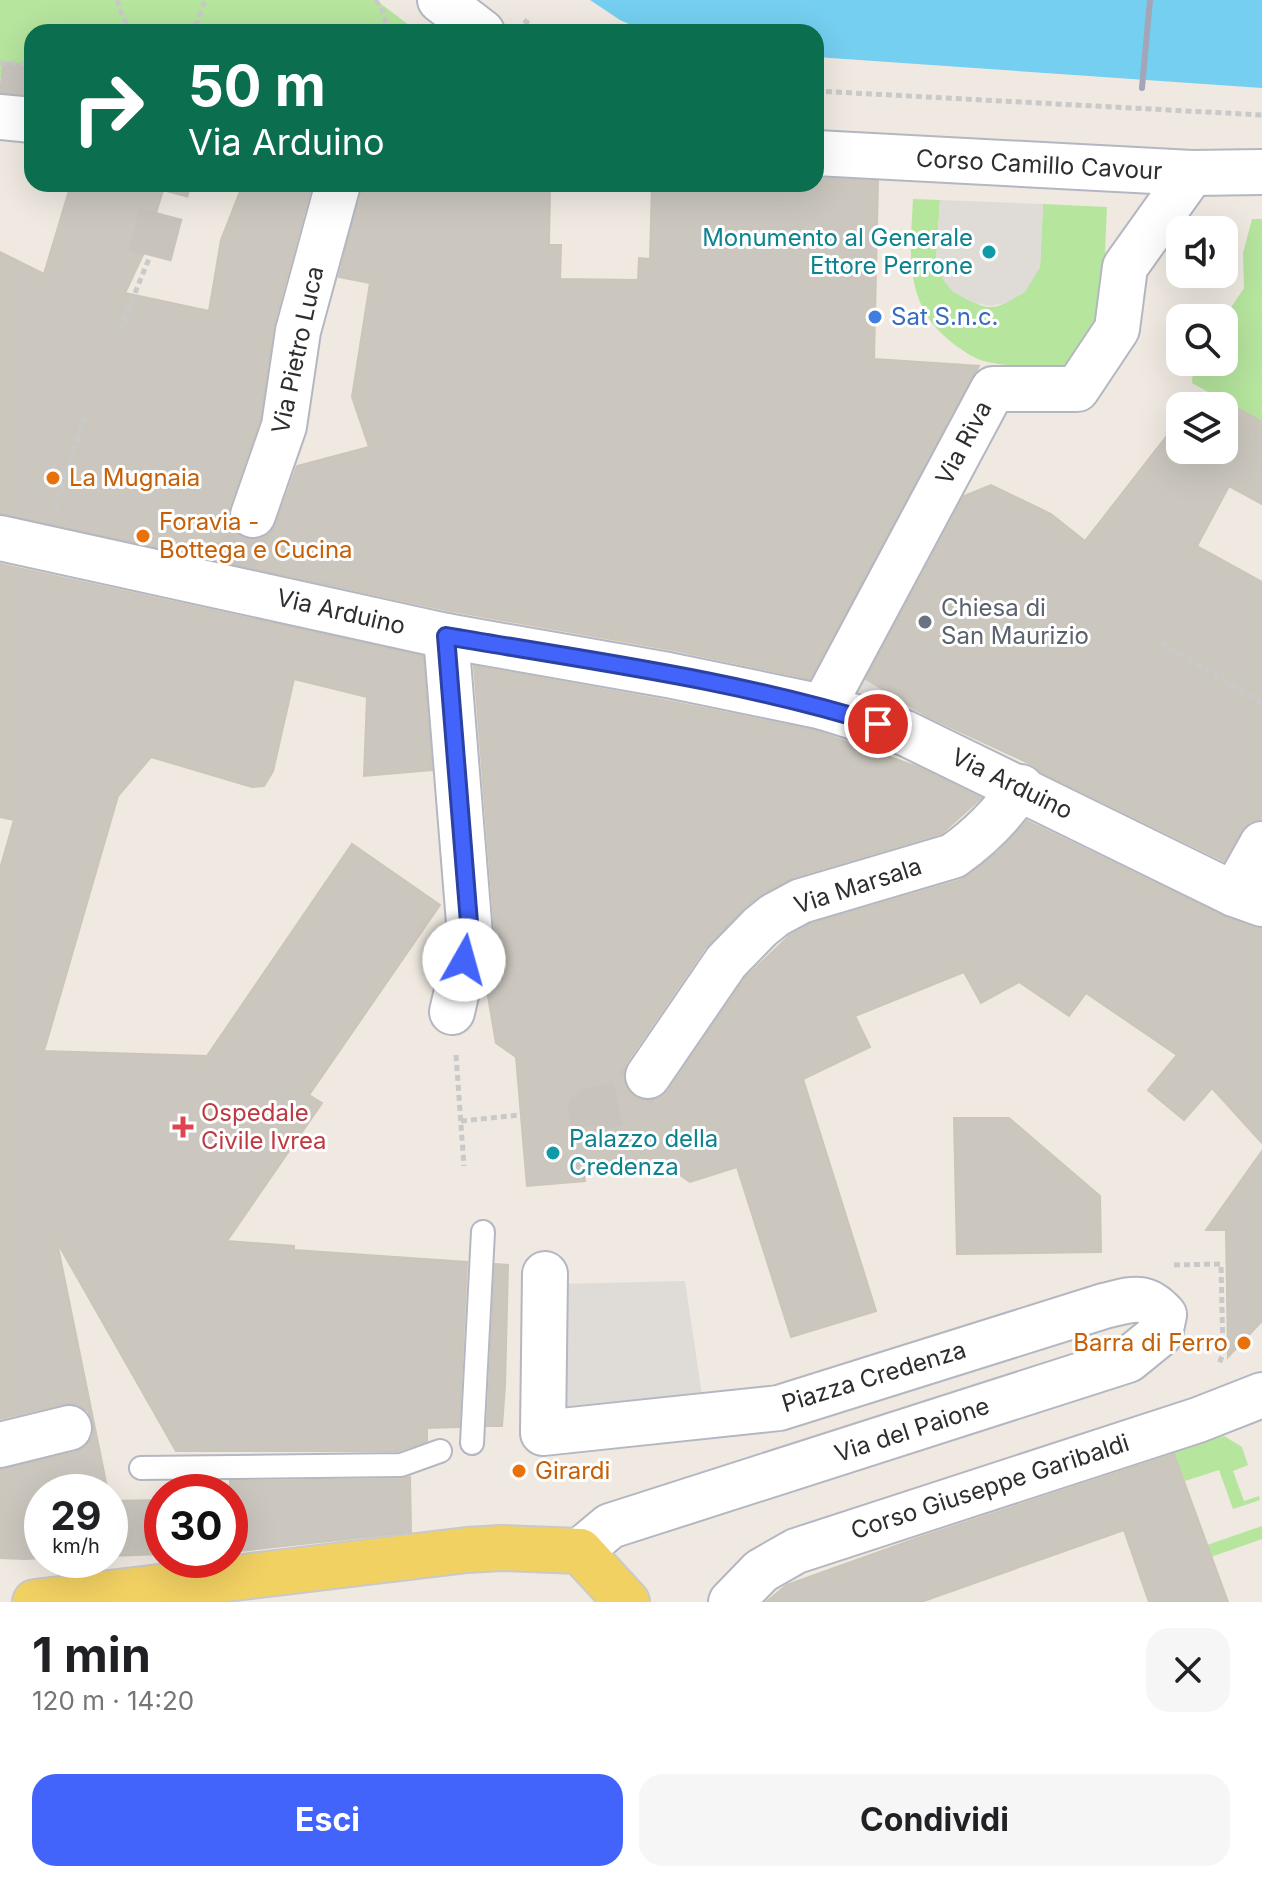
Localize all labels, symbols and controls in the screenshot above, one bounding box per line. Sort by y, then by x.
text: 50 m [188,52,326,120]
icon: right [56,56,160,160]
text: Via Arduino [188,120,385,164]
street label: Corso Camillo Cavour [915,144,1163,185]
map controls [1166,216,1238,464]
button: sound [1166,216,1238,288]
place label: Monumento al Generale Ettore Perrone [702,223,973,280]
marker: Monumento al Generale Ettore Perrone [980,243,998,261]
street label: Via Pietro Luca [266,263,329,436]
place label: Sat S.n.c. [891,302,999,331]
button: search [1166,304,1238,376]
marker: Sat S.n.c. [866,308,884,326]
button: layers [1166,392,1238,464]
street label: Via Riva [929,396,998,490]
place label: La Mugnaia [69,463,200,492]
marker: La Mugnaia [44,469,62,487]
place label: Foravia - Bottega e Cucina [159,507,353,564]
marker: Foravia - Bottega e Cucina [134,527,152,545]
street label: Via Arduino [274,583,408,640]
place label: Chiesa di San Maurizio [941,593,1089,650]
marker: Chiesa di San Maurizio [916,613,934,631]
pin [844,690,912,758]
icon: arrive [856,702,900,746]
street label: Via Arduino [947,742,1077,825]
street label: Via Marsala [790,851,925,920]
position arrow [422,918,506,1002]
place label: Ospedale Civile Ivrea [201,1098,327,1155]
marker: Ospedale Civile Ivrea [172,1116,194,1138]
place label: Palazzo della Credenza [569,1124,718,1181]
marker: Palazzo della Credenza [544,1144,562,1162]
place label: Barra di Ferro [1073,1328,1228,1357]
marker: Barra di Ferro [1235,1334,1253,1352]
street label: Piazza Credenza [778,1335,969,1418]
street label: Via del Paione [831,1391,993,1468]
street label: Corso Giuseppe Garibaldi [847,1428,1133,1545]
place label: Girardi [535,1456,610,1485]
marker: Girardi [510,1462,528,1480]
speed limit sign: 30 [144,1474,248,1578]
text: 29 [50,1491,102,1540]
text: km/h [52,1534,100,1558]
text: 1 min [32,1625,151,1684]
button: close [1146,1628,1230,1712]
text: 120 m · 14:20 [32,1685,194,1716]
button: Esci [32,1774,623,1866]
button: Condividi [639,1774,1230,1866]

